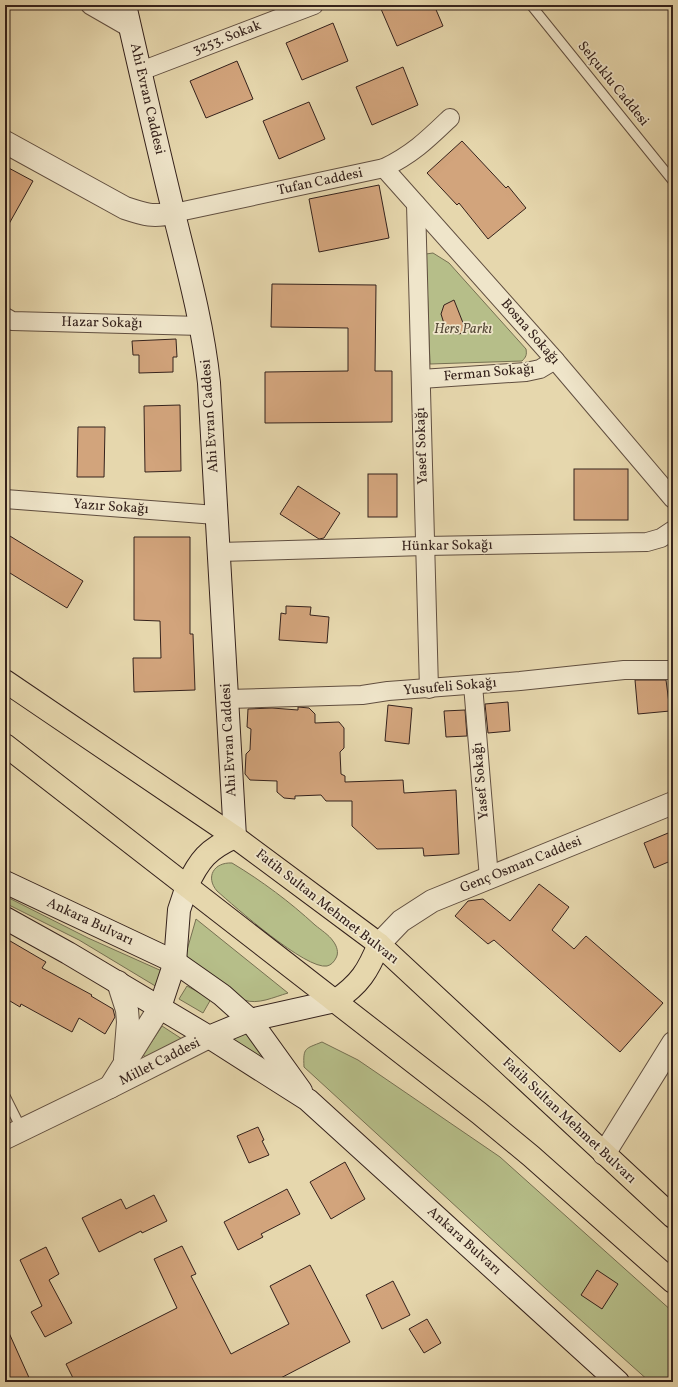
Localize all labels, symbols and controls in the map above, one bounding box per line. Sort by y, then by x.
street label: 3253. Sokak [190,16,264,60]
street label: Selçuklu Caddesi [573,38,653,130]
street label: Ahi Evran Caddesi [125,41,169,157]
street label: Tufan Caddesi [275,164,365,200]
street label: Bosna Sokağı [496,295,564,369]
street label: Hazar Sokağı [61,313,143,333]
park label: Hers Parkı [434,320,492,339]
street label: Ahi Evran Caddesi [197,359,223,473]
street label: Ferman Sokağı [443,360,535,386]
street label: Yasef Sokağı [411,407,433,485]
street label: Yazır Sokağı [73,495,149,519]
street label: Hünkar Sokağı [401,536,493,556]
street label: Yusufeli Sokağı [403,673,497,701]
street label: Ahi Evran Caddesi [217,683,241,797]
street label: Yasef Sokağı [468,742,494,820]
street label: Genç Osman Caddesi [457,832,585,898]
street label: Fatih Sultan Mehmet Bulvarı [252,845,402,969]
street label: Ankara Bulvarı [44,894,136,950]
street label: Millet Caddesi [116,1033,204,1091]
street label: Fatih Sultan Mehmet Bulvarı [498,1054,640,1188]
street label: Ankara Bulvarı [423,1203,505,1279]

